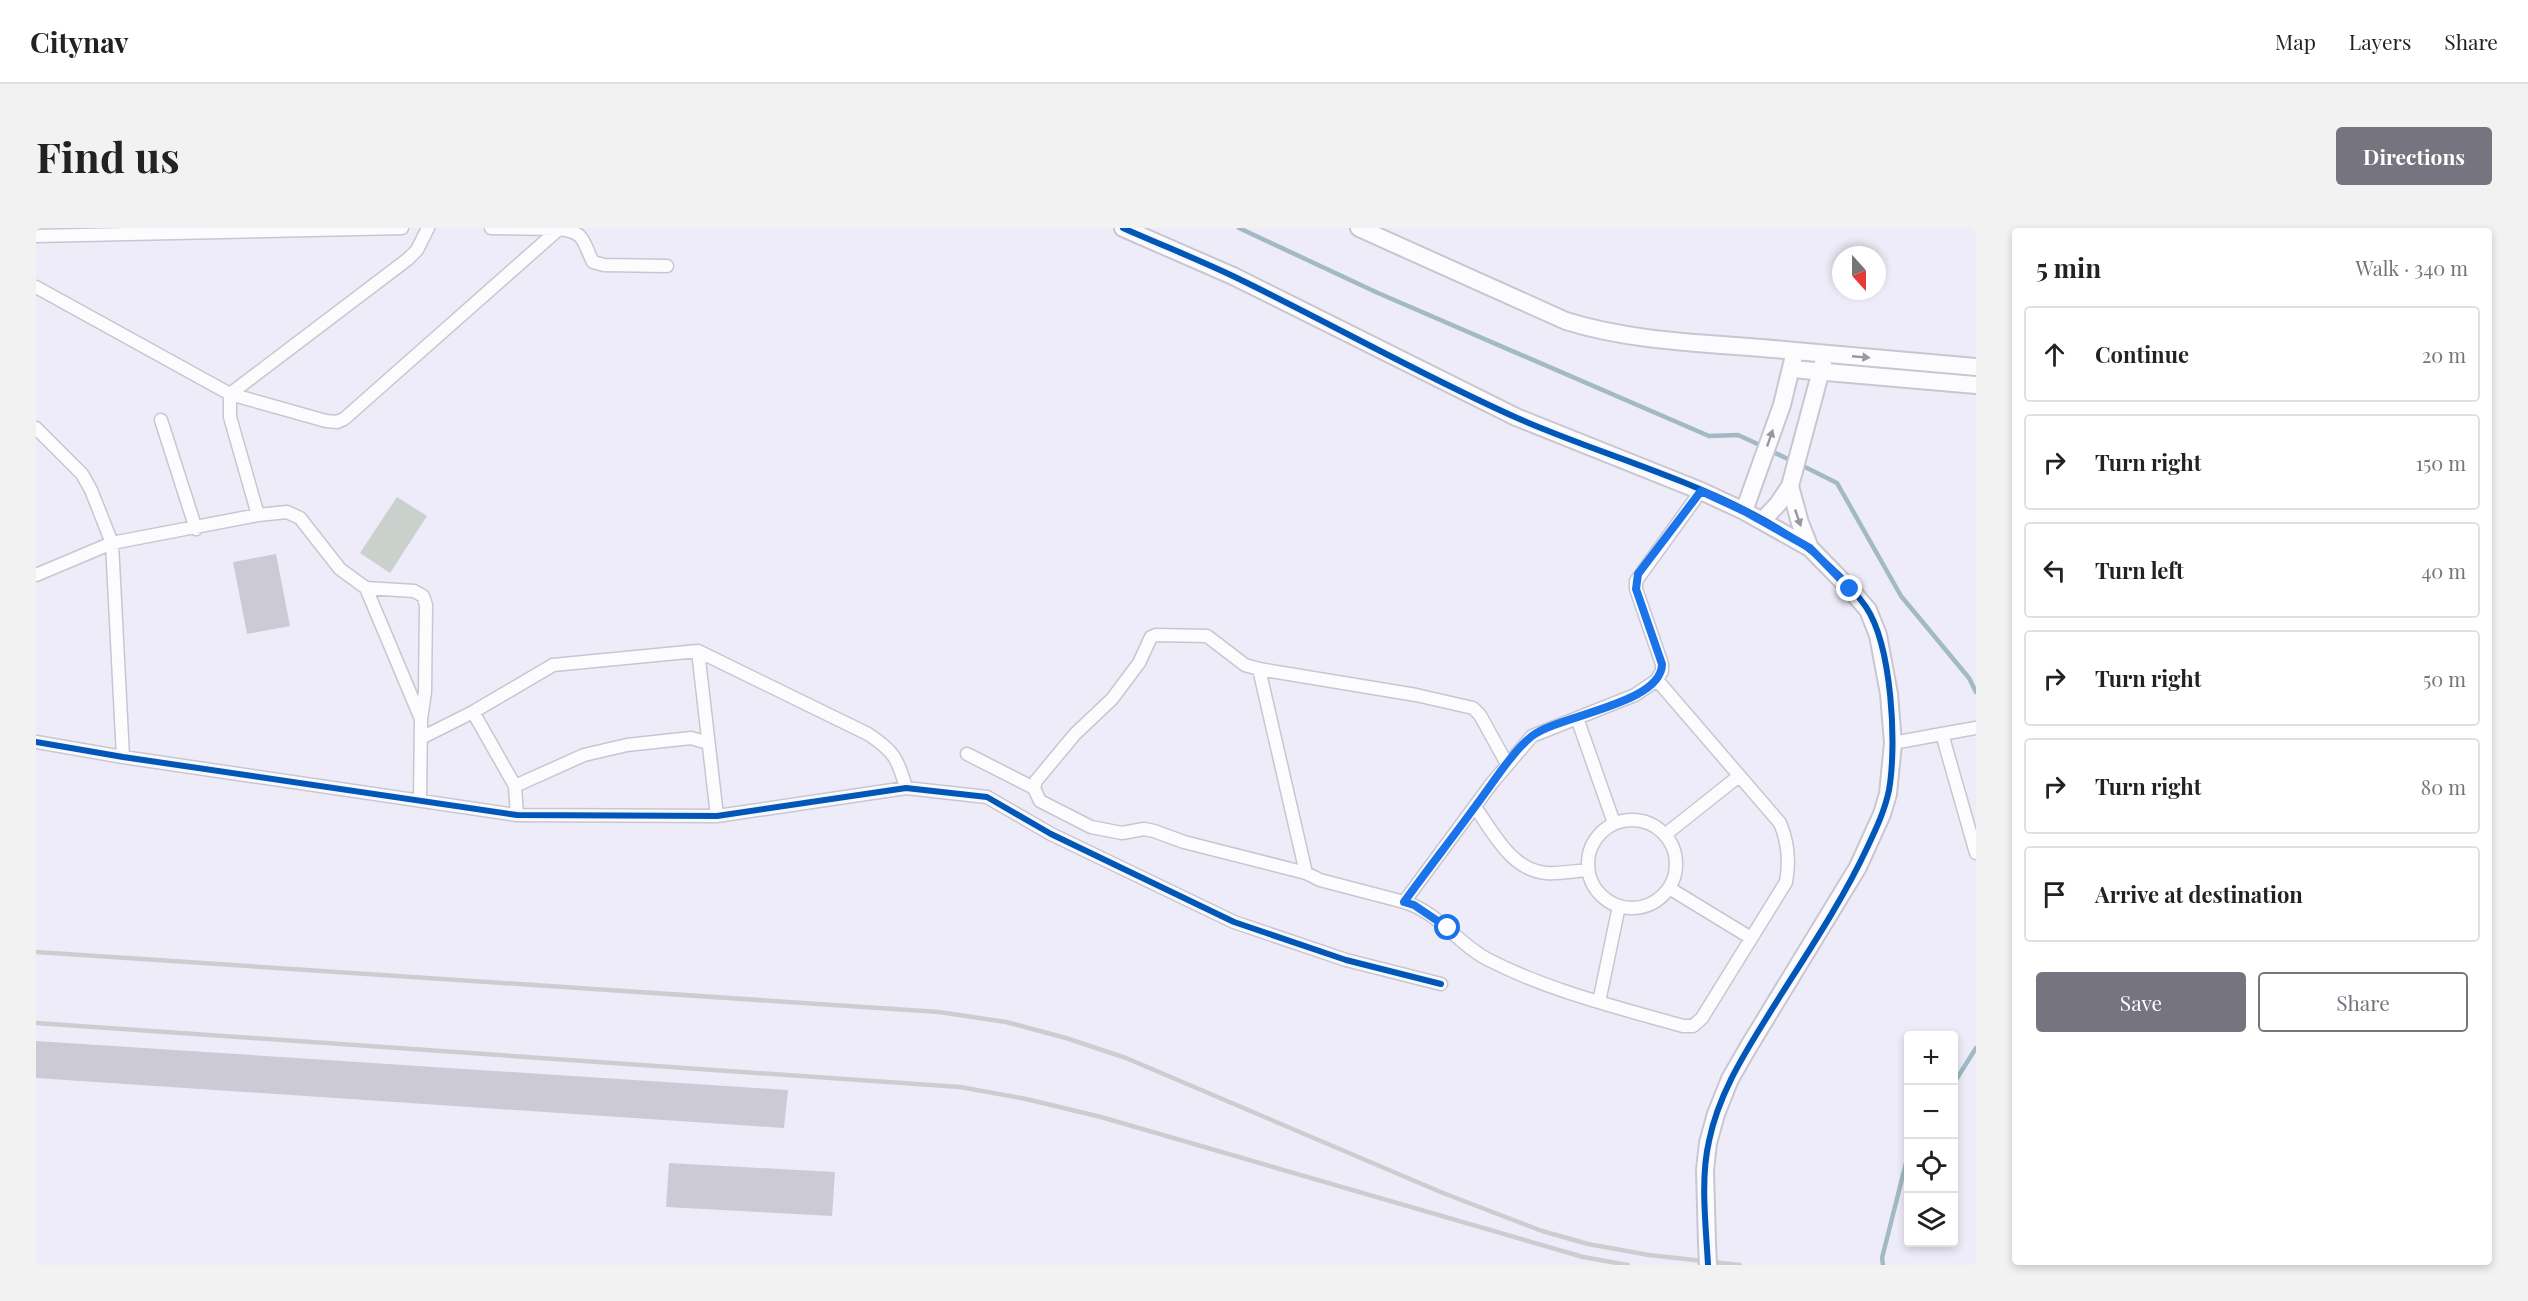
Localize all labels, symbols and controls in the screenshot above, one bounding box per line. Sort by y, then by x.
text: Citynav [30,23,129,60]
text: Map [2275,27,2316,55]
text: Layers [2349,27,2411,55]
text: Share [2444,27,2498,55]
button: Directions [2336,127,2492,185]
text: Find us [36,128,180,184]
north arrow [1832,246,1886,300]
text: 5 min [2036,250,2101,285]
text: Walk · 340 m [2356,254,2468,281]
icon: ahead [2038,338,2071,371]
text: Continue [2095,339,2189,369]
text: 20 m [2422,341,2466,368]
one-way arrow [1851,352,1870,362]
one-way arrow [1766,429,1776,447]
icon: right [2038,446,2071,479]
text: Turn right [2095,447,2201,477]
text: 150 m [2416,449,2466,476]
one-way arrow [1794,509,1804,527]
icon: left [2038,554,2071,587]
text: Turn left [2095,555,2184,585]
text: 40 m [2421,557,2466,584]
route end [1836,575,1862,601]
icon: right [2038,662,2071,695]
text: Turn right [2095,663,2201,693]
text: 50 m [2423,665,2466,692]
icon: right [2038,770,2071,803]
text: Turn right [2095,771,2201,801]
text: 80 m [2421,773,2466,800]
icon: arrive [2038,878,2071,911]
text: Arrive at destination [2095,879,2303,909]
route start [1434,914,1460,940]
button: Save [2036,972,2246,1032]
button: Share [2258,972,2468,1032]
map controls [1904,1031,1958,1247]
button: + [1904,1031,1958,1085]
button: − [1904,1085,1958,1139]
button: locate [1904,1139,1958,1193]
button: layers [1904,1193,1958,1247]

